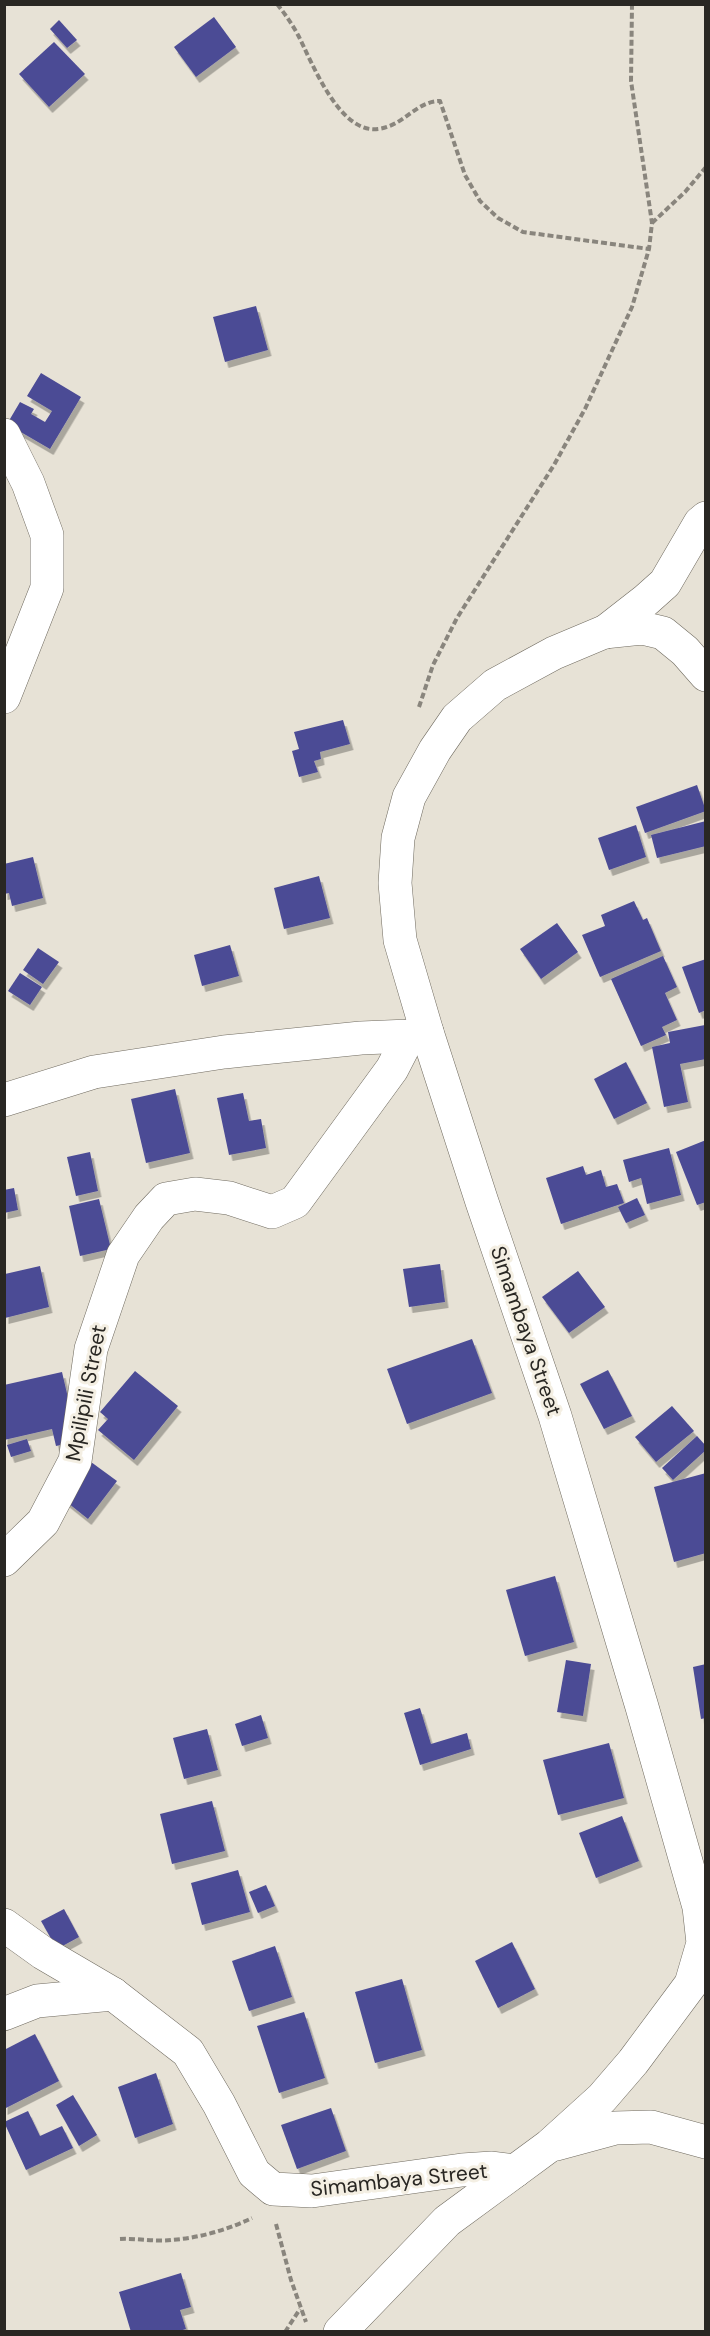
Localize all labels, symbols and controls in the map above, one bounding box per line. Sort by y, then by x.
street label: Simambaya Street [484,1242,568,1420]
street label: Mpilipili Street [59,1322,113,1464]
street label: Simambaya Street [309,2157,489,2203]

